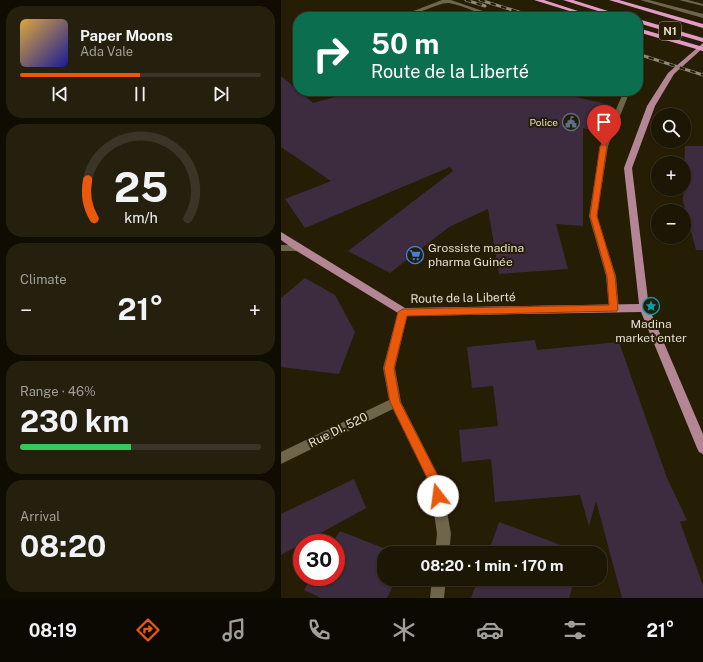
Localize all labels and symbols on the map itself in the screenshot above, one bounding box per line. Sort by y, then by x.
road number: N1 [659,22,681,40]
pin [587,105,621,146]
public building icon: Police [561,112,581,132]
place label: Police [530,116,558,128]
place label: Grossiste madina pharma Guinée [428,241,524,269]
supermarket icon: Grossiste madina pharma Guinée [405,245,425,265]
street label: Route de la Liberté [410,290,516,306]
place icon: Madina market enter [641,296,661,316]
place label: Madina market enter [615,317,687,345]
street label: Rue DI. 520 [306,410,370,450]
position arrow [417,475,459,517]
speed limit sign: 30 [293,534,345,586]

